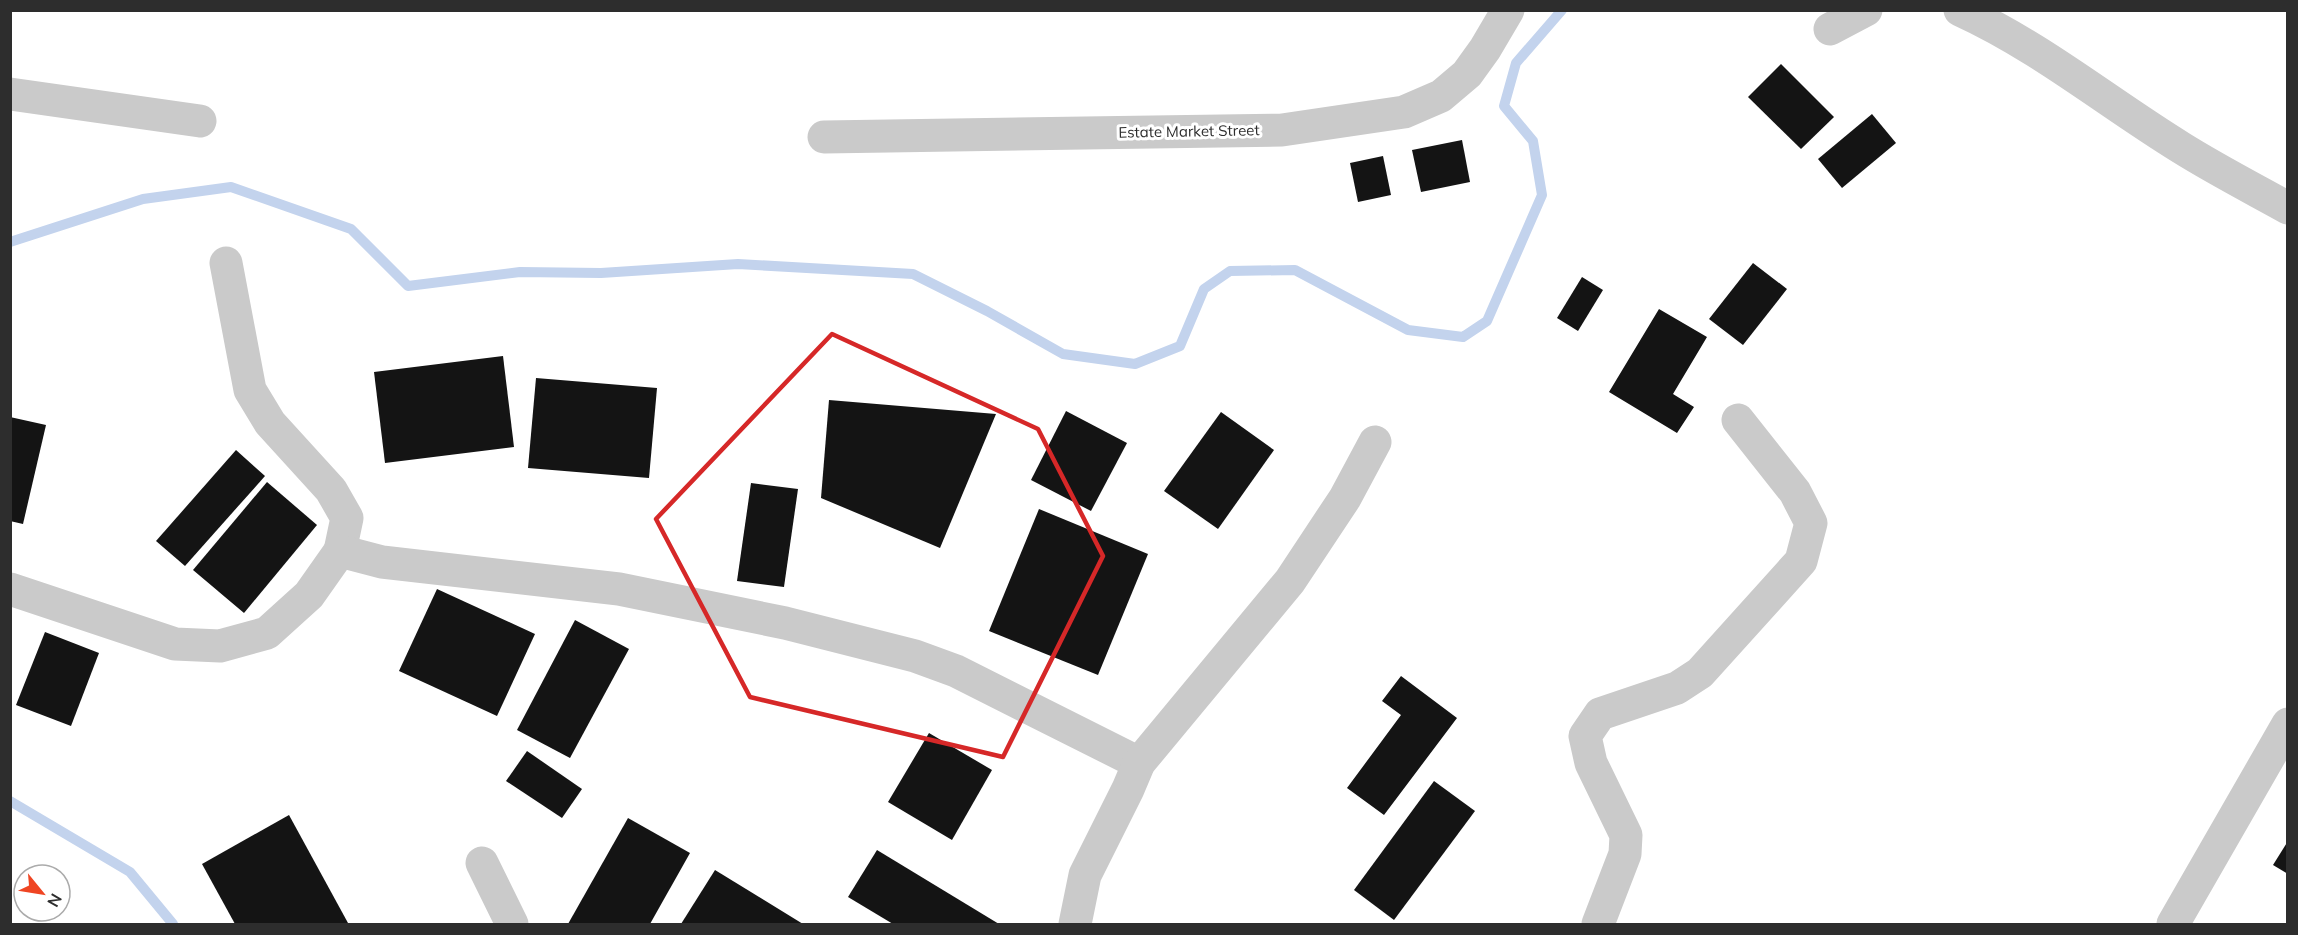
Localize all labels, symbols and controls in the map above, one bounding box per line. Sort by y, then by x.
street label: Estate Market Street [1118,120,1260,142]
north arrow [12,863,72,923]
text: N [43,890,67,911]

